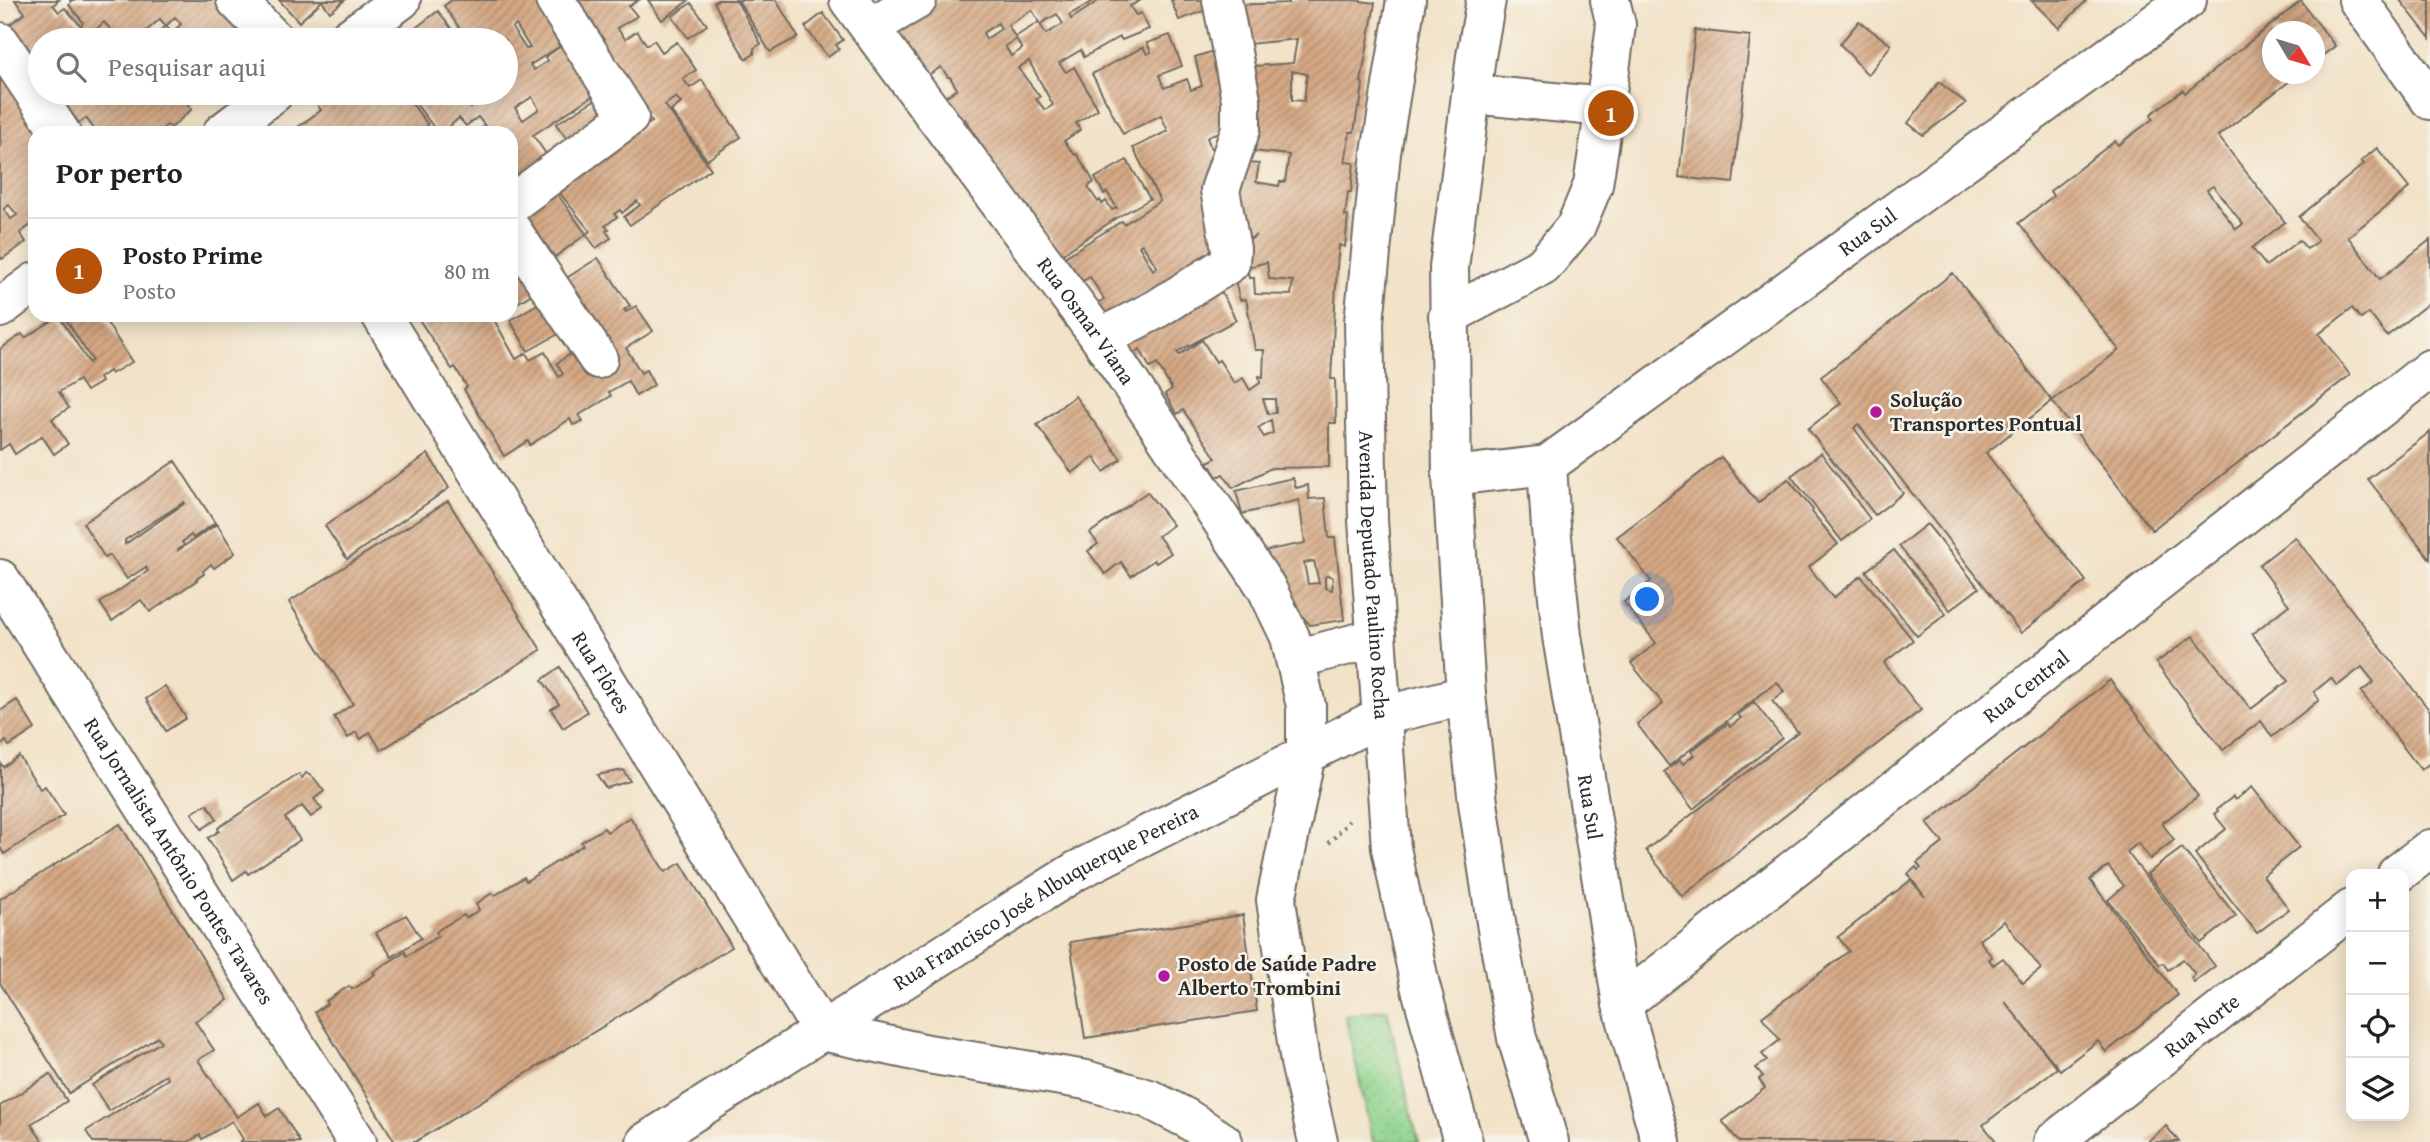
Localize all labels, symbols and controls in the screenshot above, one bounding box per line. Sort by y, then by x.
north arrow [2262,21,2325,84]
search box [28,28,518,105]
text: Pesquisar aqui [108,47,266,86]
icon: search [52,48,90,86]
pin: 1 [1588,87,1634,139]
text: Por perto [56,150,183,194]
street label: Rua Sul [1832,200,1903,263]
text: Posto Prime [123,235,263,274]
street label: Rua Osmar Viana [1030,250,1143,391]
text: 1 [73,254,85,287]
text: 80 m [444,254,490,287]
text: Posto [123,274,176,307]
place label: Solução Transportes Pontual [1890,384,2082,439]
marker: Solução Transportes Pontual [1868,404,1884,420]
street label: Avenida Deputado Paulino Rocha [1351,430,1398,720]
your location [1630,582,1664,616]
street label: Rua Flôres [565,625,639,719]
street label: Rua Central [1976,642,2076,730]
street label: Rua Jornalista Antônio Pontes Tavares [77,711,282,1010]
street label: Rua Sul [1570,772,1611,842]
street label: Rua Francisco José Albuquerque Pereira [887,796,1203,998]
map controls [2346,869,2409,1121]
button: + [2346,869,2409,932]
button: − [2346,932,2409,995]
place label: Posto de Saúde Padre Alberto Trombini [1178,948,1377,1003]
marker: Posto de Saúde Padre Alberto Trombini [1156,968,1172,984]
street label: Rua Norte [2157,986,2246,1065]
button: locate [2346,995,2409,1058]
button: layers [2346,1058,2409,1121]

